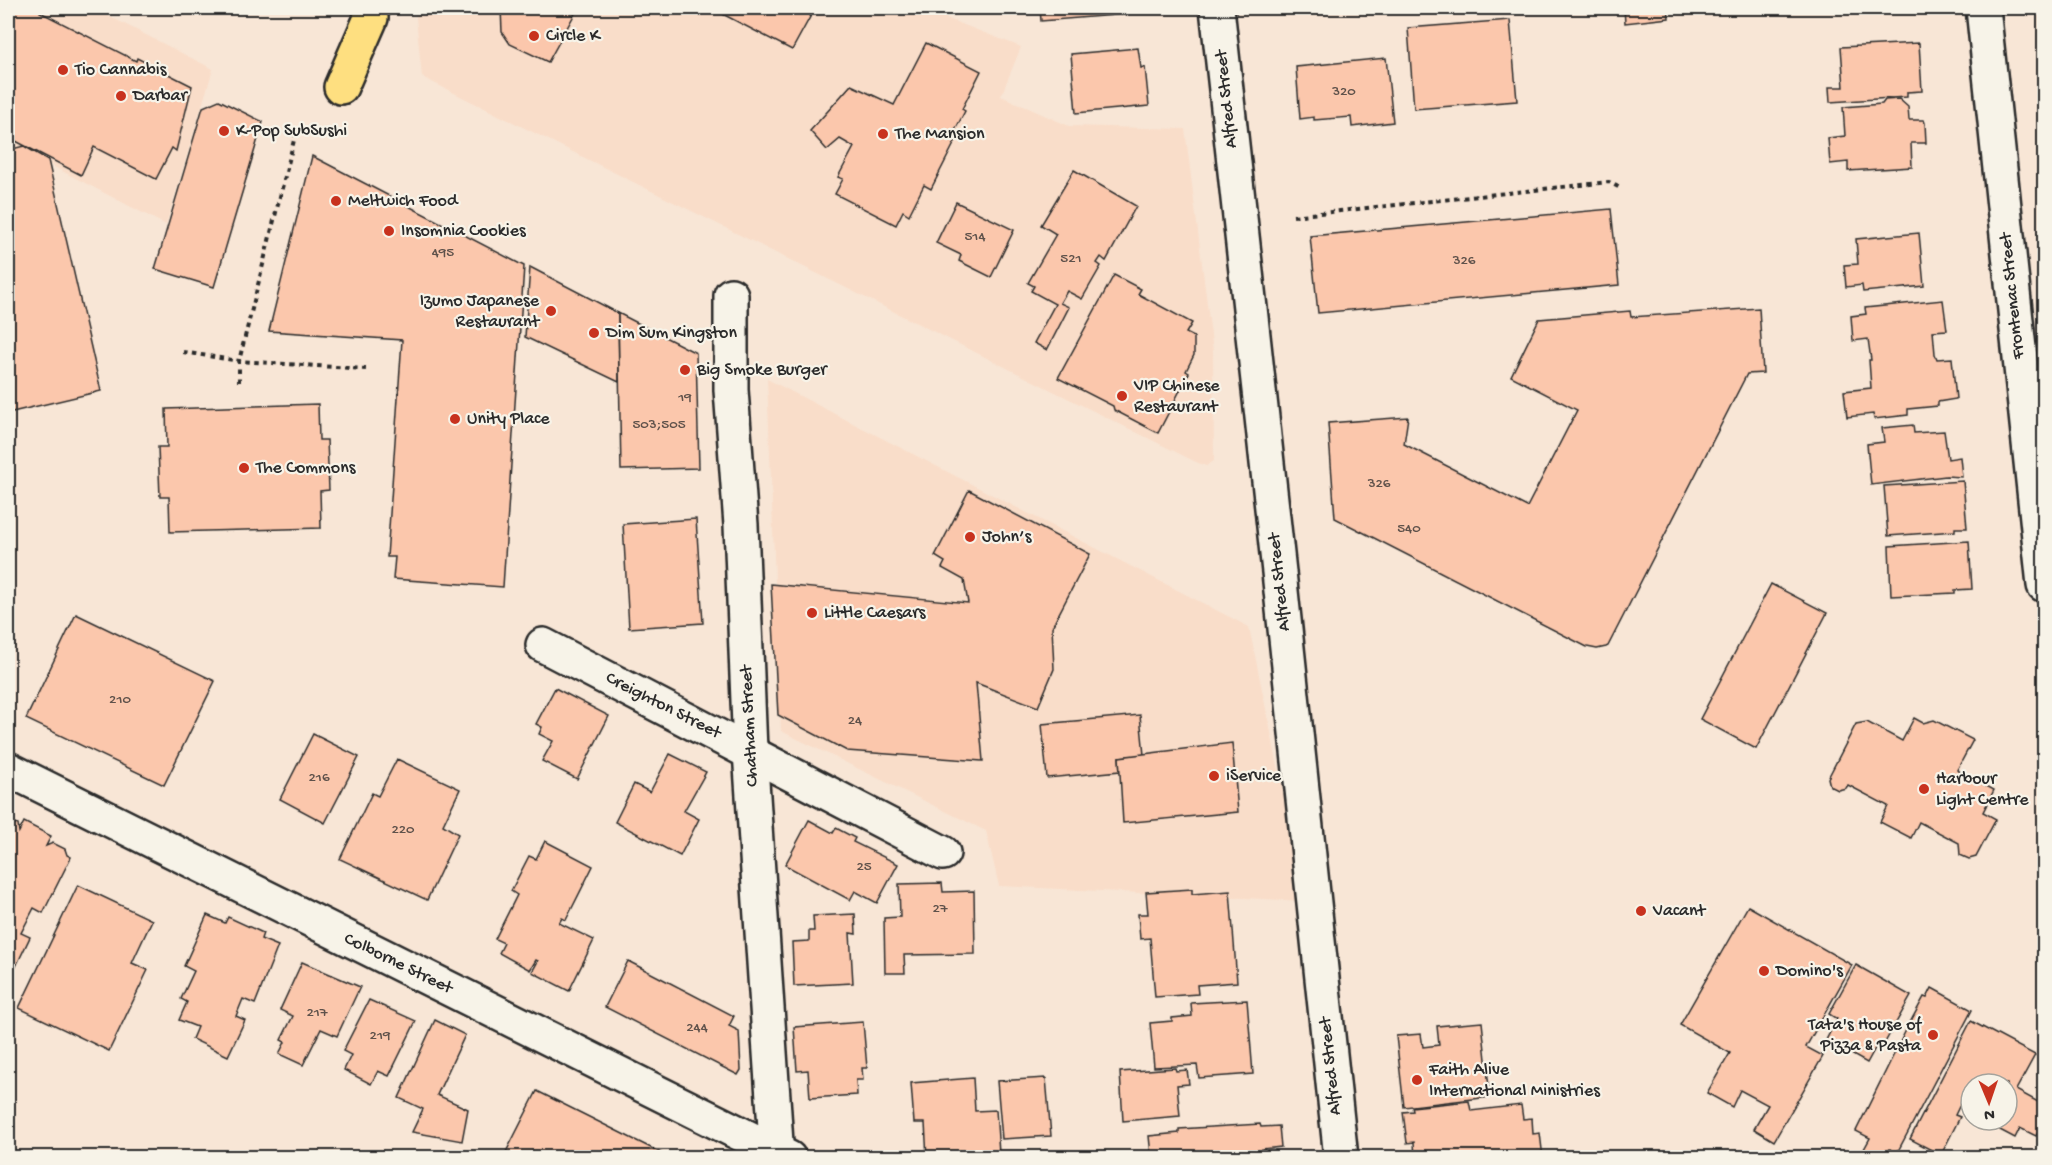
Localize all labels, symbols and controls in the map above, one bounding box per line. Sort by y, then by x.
place label: Circle K [546,26,602,47]
marker: Circle K [527,29,541,43]
street label: Alfred Street [1211,47,1243,149]
place label: Tio Cannabis [74,60,168,81]
marker: Tio Cannabis [56,63,70,77]
house number: 320 [1331,83,1356,101]
place label: Darbar [132,86,189,107]
marker: Darbar [114,89,128,103]
place label: K-Pop SubSushi [236,121,347,142]
marker: K-Pop SubSushi [217,124,231,138]
place label: The Mansion [894,124,985,145]
marker: The Mansion [876,127,890,141]
place label: Meltwich Food [348,191,459,212]
marker: Meltwich Food [329,194,343,208]
place label: Insomnia Cookies [401,221,527,242]
marker: Insomnia Cookies [382,224,396,238]
house number: 514 [964,228,986,246]
street label: Frontenac Street [1996,230,2030,361]
house number: 495 [432,244,454,262]
house number: 521 [1060,250,1082,268]
house number: 326 [1452,252,1476,270]
place label: Izumo Japanese Restaurant [420,291,541,333]
marker: Izumo Japanese Restaurant [544,304,558,318]
place label: Dim Sum Kingston [605,323,737,344]
marker: Dim Sum Kingston [587,326,601,340]
place label: Big Smoke Burger [696,360,828,381]
marker: Big Smoke Burger [678,363,692,377]
place label: VIP Chinese Restaurant [1133,376,1220,418]
house number: 19 [677,389,692,407]
marker: VIP Chinese Restaurant [1115,389,1129,403]
place label: Unity Place [467,409,550,430]
marker: Unity Place [448,412,462,426]
house number: 503;505 [632,416,686,434]
place label: The Commons [255,458,357,479]
marker: The Commons [237,461,251,475]
house number: 326 [1367,475,1391,493]
house number: 540 [1397,520,1421,538]
place label: John’s [982,527,1033,548]
marker: John’s [963,530,977,544]
street label: Alfred Street [1264,530,1296,632]
place label: Little Caesars [824,603,927,624]
marker: Little Caesars [805,606,819,620]
street label: Chatham Street [736,663,764,787]
street label: Creighton Street [602,668,726,745]
house number: 210 [109,691,131,709]
house number: 24 [848,712,862,730]
place label: iService [1226,766,1282,787]
house number: 216 [308,769,330,787]
marker: iService [1207,769,1221,783]
place label: Harbour Light Centre [1936,769,2029,811]
marker: Harbour Light Centre [1917,782,1931,796]
house number: 220 [391,821,415,839]
house number: 25 [856,858,872,876]
house number: 27 [932,900,949,918]
place label: Vacant [1652,901,1707,922]
marker: Vacant [1634,904,1648,918]
street label: Colborne Street [340,929,457,1000]
place label: Domino's [1775,961,1844,982]
marker: Domino's [1757,964,1771,978]
house number: 217 [306,1004,329,1022]
street label: Alfred Street [1315,1014,1347,1116]
place label: Tata's House of Pizza & Pasta [1807,1015,1922,1057]
house number: 244 [686,1019,708,1037]
house number: 219 [370,1027,391,1045]
marker: Tata's House of Pizza & Pasta [1926,1028,1940,1042]
place label: Faith Alive International Ministries [1428,1060,1601,1102]
north arrow [1959,1072,2019,1132]
marker: Faith Alive International Ministries [1410,1073,1424,1087]
text: N [1983,1104,1995,1123]

